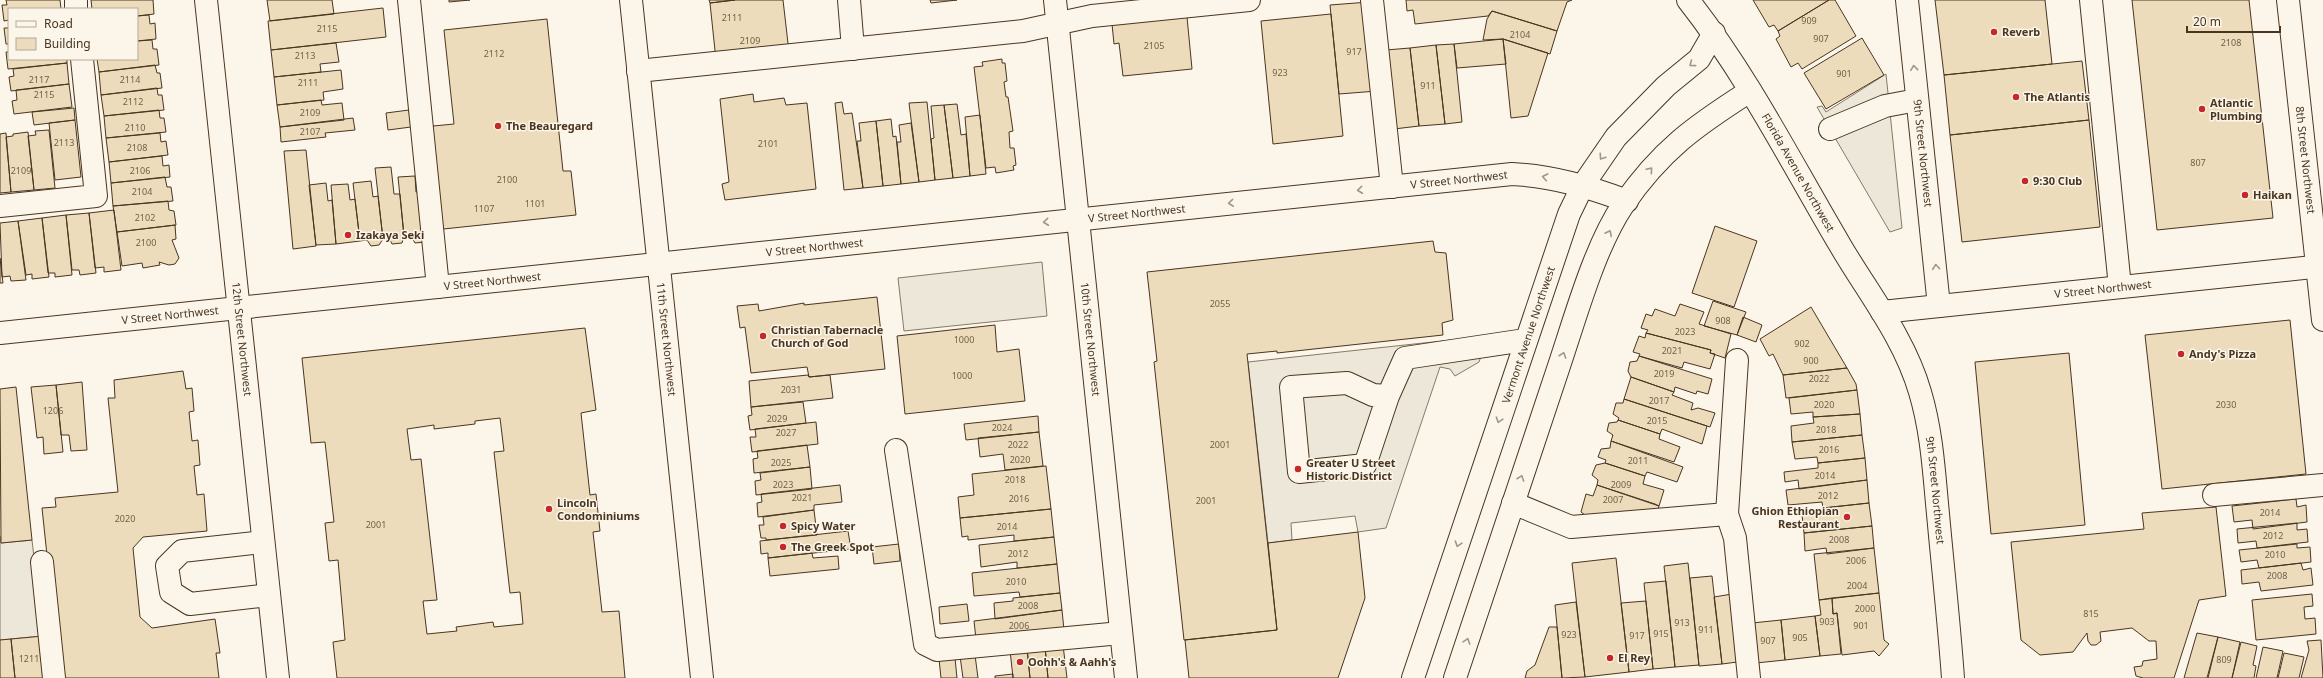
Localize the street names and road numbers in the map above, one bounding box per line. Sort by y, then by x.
street label: 9th Street Northwest [1910,99,1937,208]
street label: 8th Street Northwest [2293,105,2319,215]
street label: Florida Avenue Northwest [1759,110,1839,234]
street label: V Street Northwest [1410,167,1508,192]
street label: V Street Northwest [1087,200,1186,226]
street label: V Street Northwest [765,234,864,259]
street label: Vermont Avenue Northwest [1498,264,1558,405]
street label: V Street Northwest [443,268,542,293]
street label: V Street Northwest [2053,276,2152,301]
street label: 12th Street Northwest [229,281,256,397]
street label: 11th Street Northwest [654,281,680,397]
street label: 10th Street Northwest [1078,281,1104,397]
street label: V Street Northwest [121,302,219,327]
street label: 9th Street Northwest [1923,435,1949,545]

